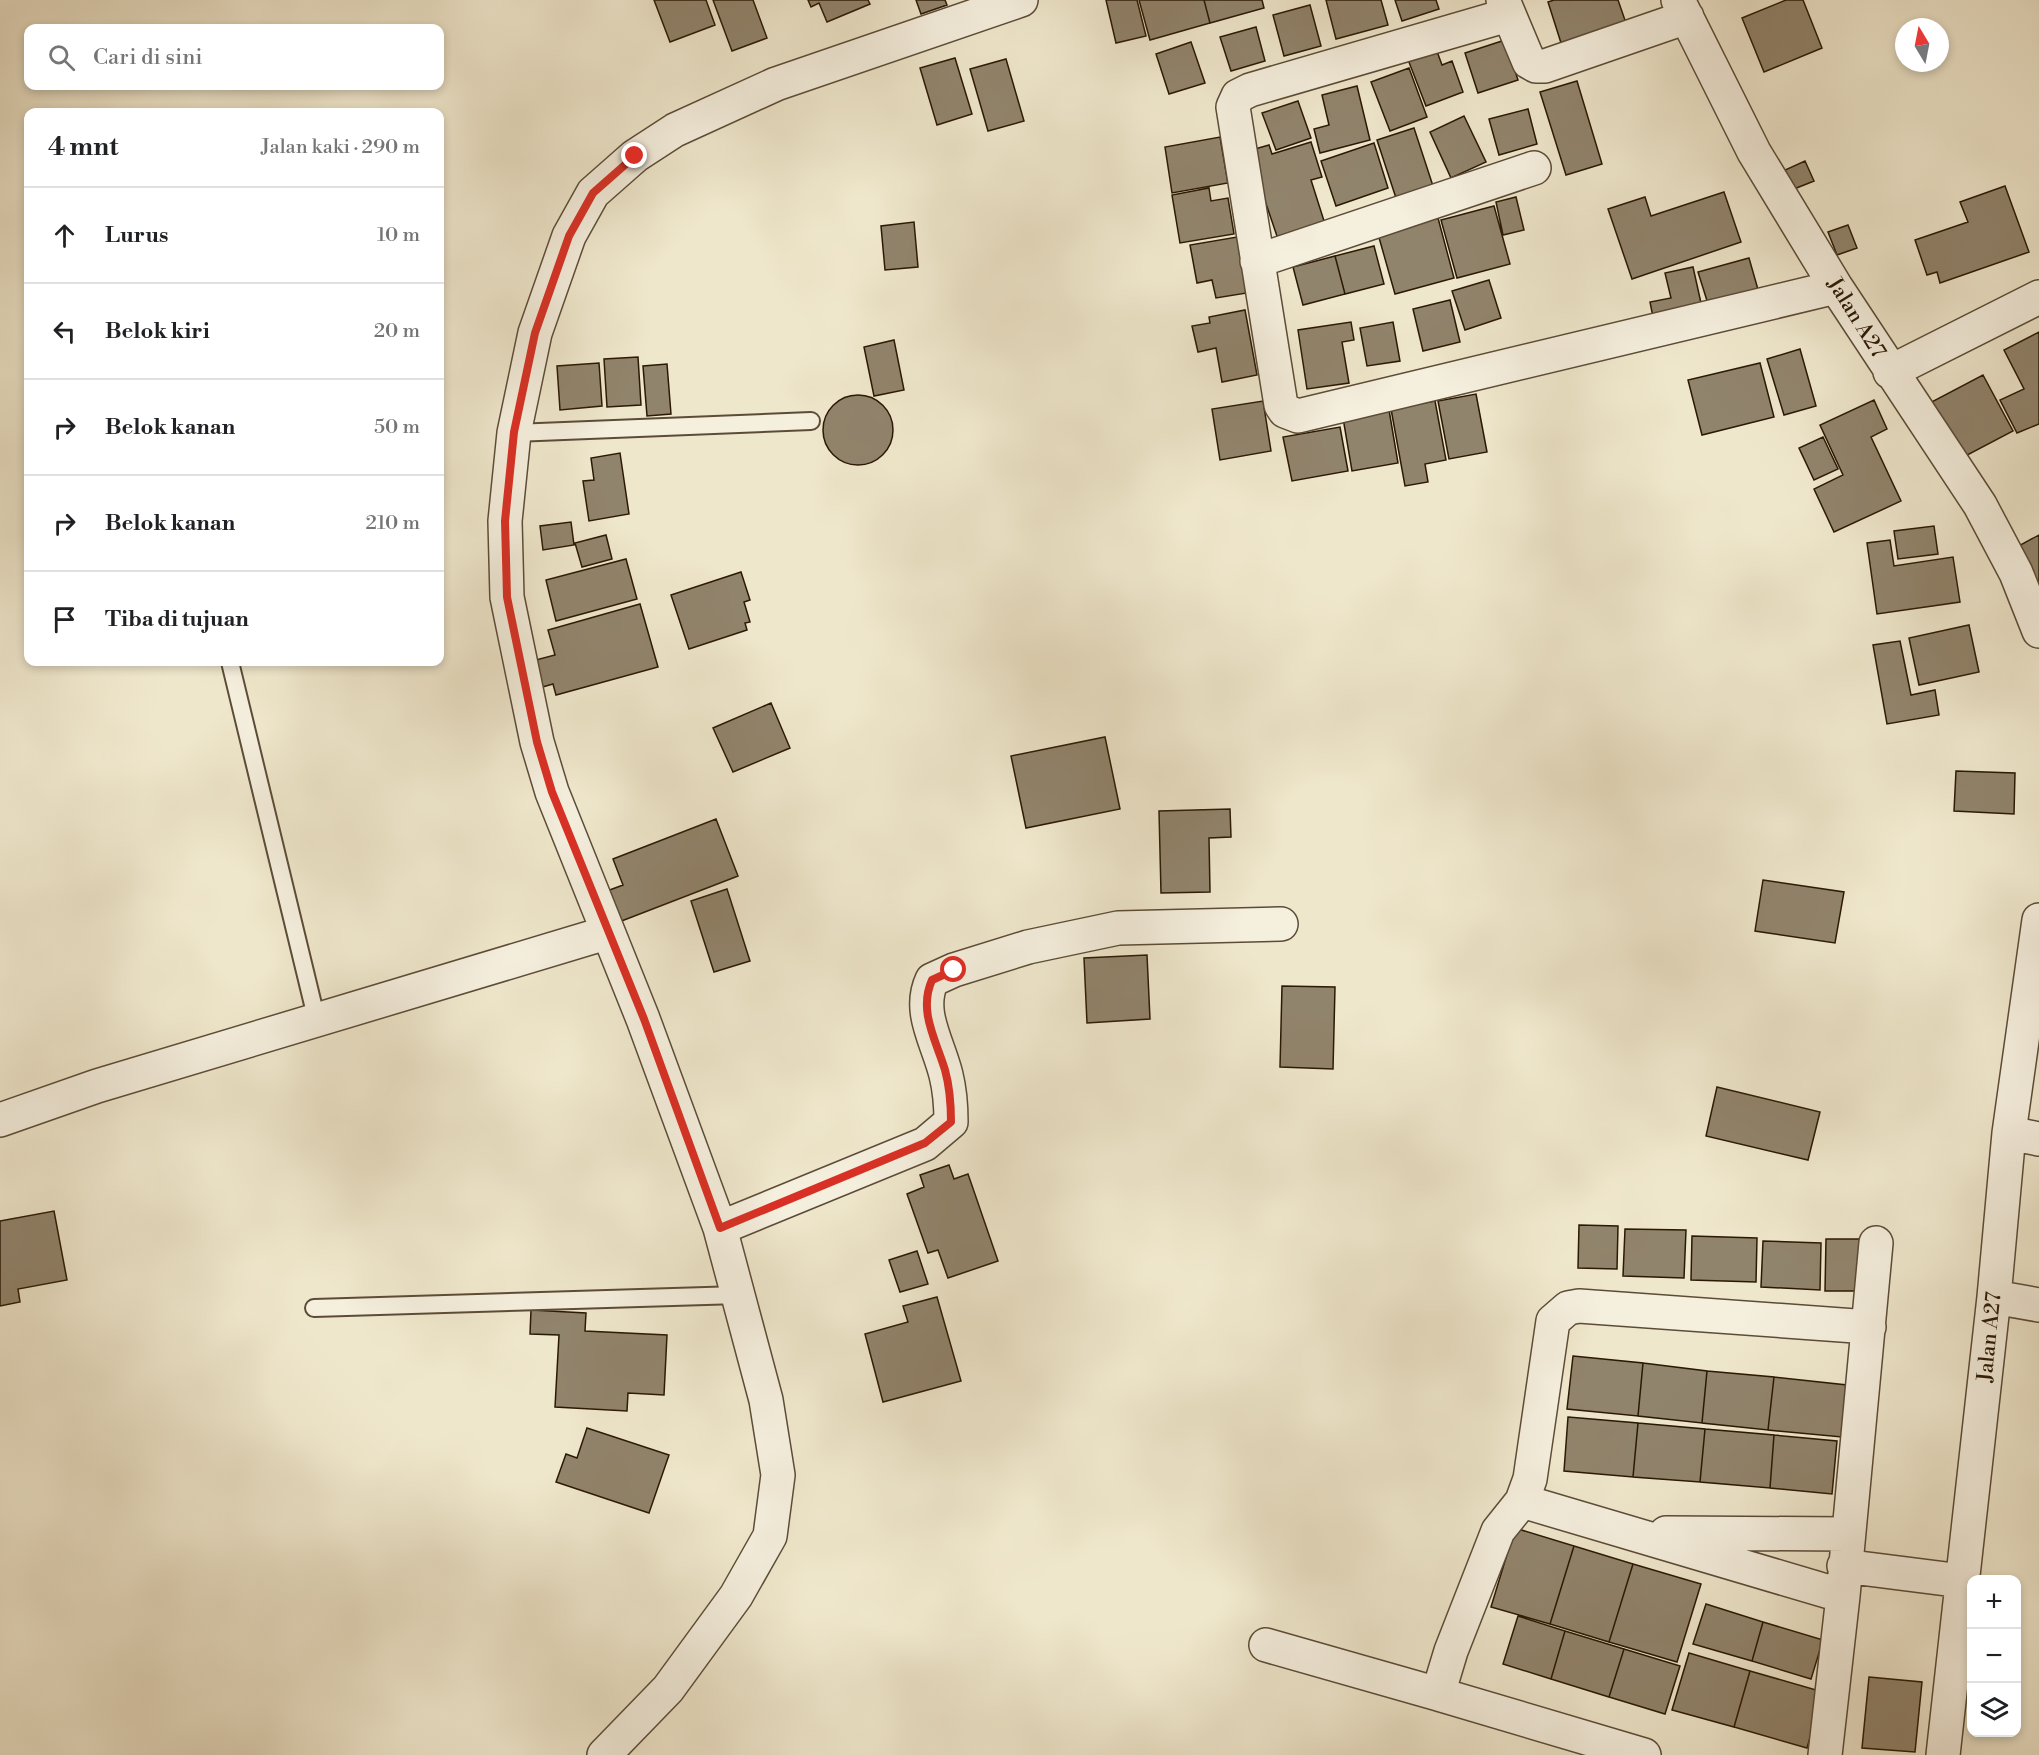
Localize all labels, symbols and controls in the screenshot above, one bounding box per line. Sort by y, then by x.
north arrow [1895,18,1949,72]
search box [24,24,444,90]
icon: search [45,41,78,74]
text: Cari di sini [93,44,203,71]
text: 4 mnt [48,131,118,163]
text: Jalan kaki · 290 m [261,135,420,160]
route end [621,142,647,168]
icon: ahead [48,219,81,252]
text: Lurus [105,222,168,249]
text: 10 m [377,223,420,248]
street label: Jalan A27 [1821,272,1891,363]
icon: left [48,315,81,348]
text: Belok kiri [105,318,210,345]
text: 20 m [374,319,420,344]
icon: right [48,411,81,444]
text: Belok kanan [105,414,235,441]
text: 50 m [374,415,420,440]
icon: right [48,507,81,540]
text: Belok kanan [105,510,235,537]
text: 210 m [365,511,420,536]
icon: arrive [48,603,81,636]
text: Tiba di tujuan [105,606,249,633]
route start [940,956,966,982]
street label: Jalan A27 [1972,1290,2008,1384]
map controls [1967,1575,2021,1737]
button: + [1967,1575,2021,1629]
button: − [1967,1629,2021,1683]
button: layers [1967,1683,2021,1737]

